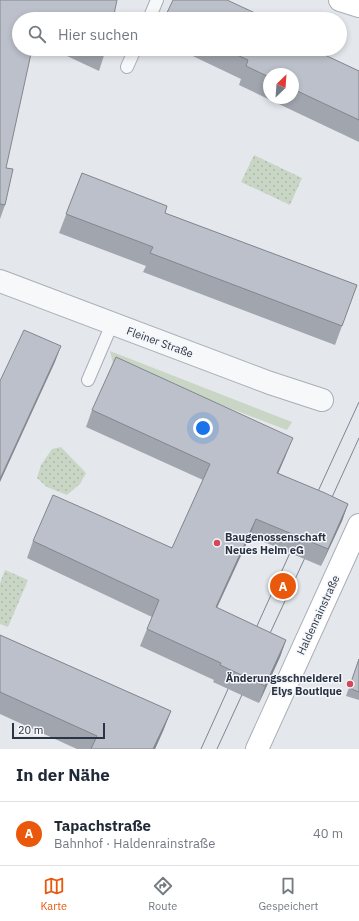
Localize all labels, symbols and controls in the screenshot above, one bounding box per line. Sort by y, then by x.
search box [12,12,347,56]
icon: search [26,23,48,45]
text: Hier suchen [58,25,138,44]
north arrow [263,68,299,104]
street label: Fleiner Straße [125,323,195,361]
your location [193,418,213,438]
place label: Baugenossenschaft Neues Heim eG [225,530,326,557]
marker: Baugenossenschaft Neues Heim eG [212,538,222,548]
pin: A [270,571,296,601]
street label: Haldenrainstraße [293,573,343,657]
place label: Änderungsschneiderei Elys Boutique [226,671,342,698]
marker: Änderungsschneiderei Elys Boutique [345,679,355,689]
scale bar [12,721,105,740]
text: 20 m [18,723,43,737]
text: In der Nähe [16,764,110,786]
text: Tapachstraße [54,816,151,835]
text: A [25,825,33,842]
text: 40 m [313,825,343,842]
text: Bahnhof · Haldenrainstraße [54,835,215,852]
tab: Karte [41,875,67,913]
tab: Route [148,875,177,913]
tab: Gespeichert [258,875,318,913]

